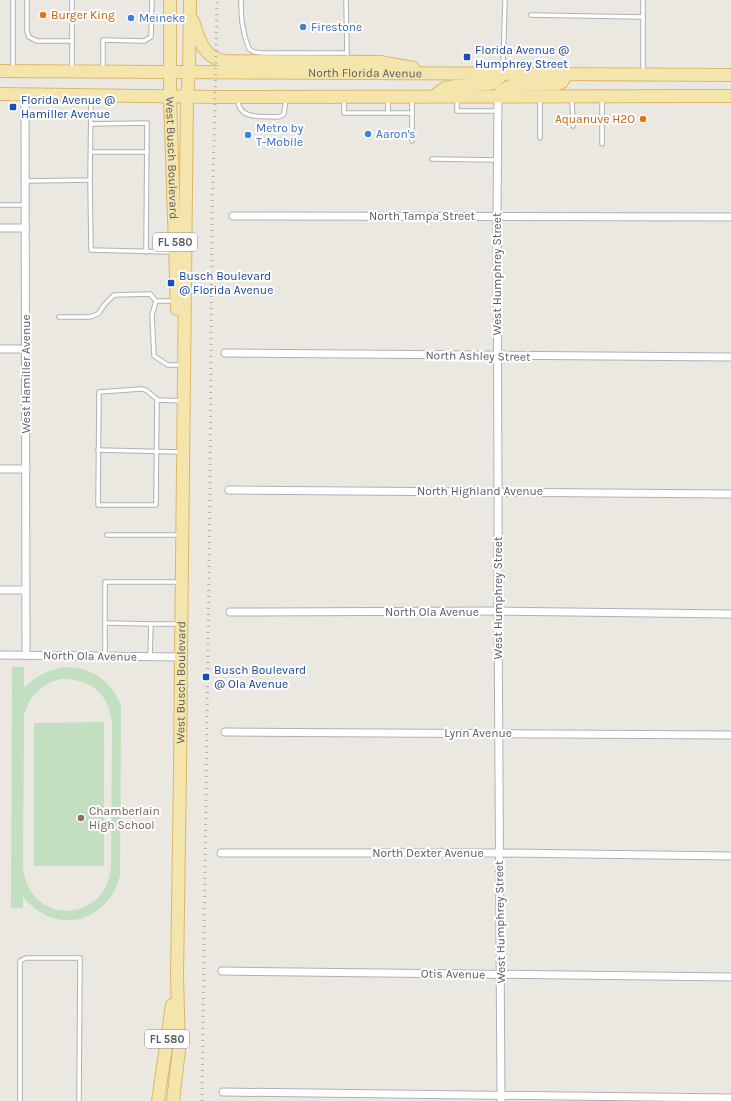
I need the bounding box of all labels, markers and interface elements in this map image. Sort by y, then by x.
place label: Burger King [51,8,115,22]
marker: Burger King [38,10,48,20]
place label: Meineke [139,11,185,25]
marker: Meineke [126,13,136,23]
place label: Firestone [311,20,362,34]
marker: Firestone [298,22,308,32]
place label: Florida Avenue @ Humphrey Street [475,43,569,71]
marker: Florida Avenue @ Humphrey Street [462,52,472,62]
street label: North Florida Avenue [308,66,422,80]
place label: Florida Avenue @ Hamiller Avenue [21,93,115,121]
street label: West Busch Boulevard [163,96,181,219]
marker: Florida Avenue @ Hamiller Avenue [8,102,18,112]
place label: Aquanuve H2O [555,112,635,126]
marker: Aquanuve H2O [638,114,648,124]
place label: Metro by T-Mobile [256,121,304,149]
place label: Aaron's [376,127,416,141]
marker: Aaron's [363,129,373,139]
marker: Metro by T-Mobile [243,130,253,140]
street label: North Tampa Street [369,209,475,223]
street label: West Humphrey Street [490,212,504,335]
road number: FL 580 [153,233,197,251]
place label: Busch Boulevard @ Florida Avenue [179,269,273,297]
marker: Busch Boulevard @ Florida Avenue [166,278,176,288]
street label: West Hamiller Avenue [19,314,33,434]
street label: North Ashley Street [425,348,531,364]
street label: North Highland Avenue [417,484,543,498]
street label: West Humphrey Street [491,536,505,659]
street label: North Ola Avenue [385,605,479,619]
street label: West Busch Boulevard [173,621,188,744]
street label: North Ola Avenue [43,648,137,664]
place label: Busch Boulevard @ Ola Avenue [214,663,306,691]
marker: Busch Boulevard @ Ola Avenue [201,672,211,682]
street label: Lynn Avenue [444,726,512,740]
place label: Chamberlain High School [89,804,160,832]
marker: Chamberlain High School [76,813,86,823]
street label: North Dexter Avenue [372,846,484,860]
street label: West Humphrey Street [492,860,508,984]
street label: Otis Avenue [421,966,485,982]
road number: FL 580 [145,1030,189,1048]

